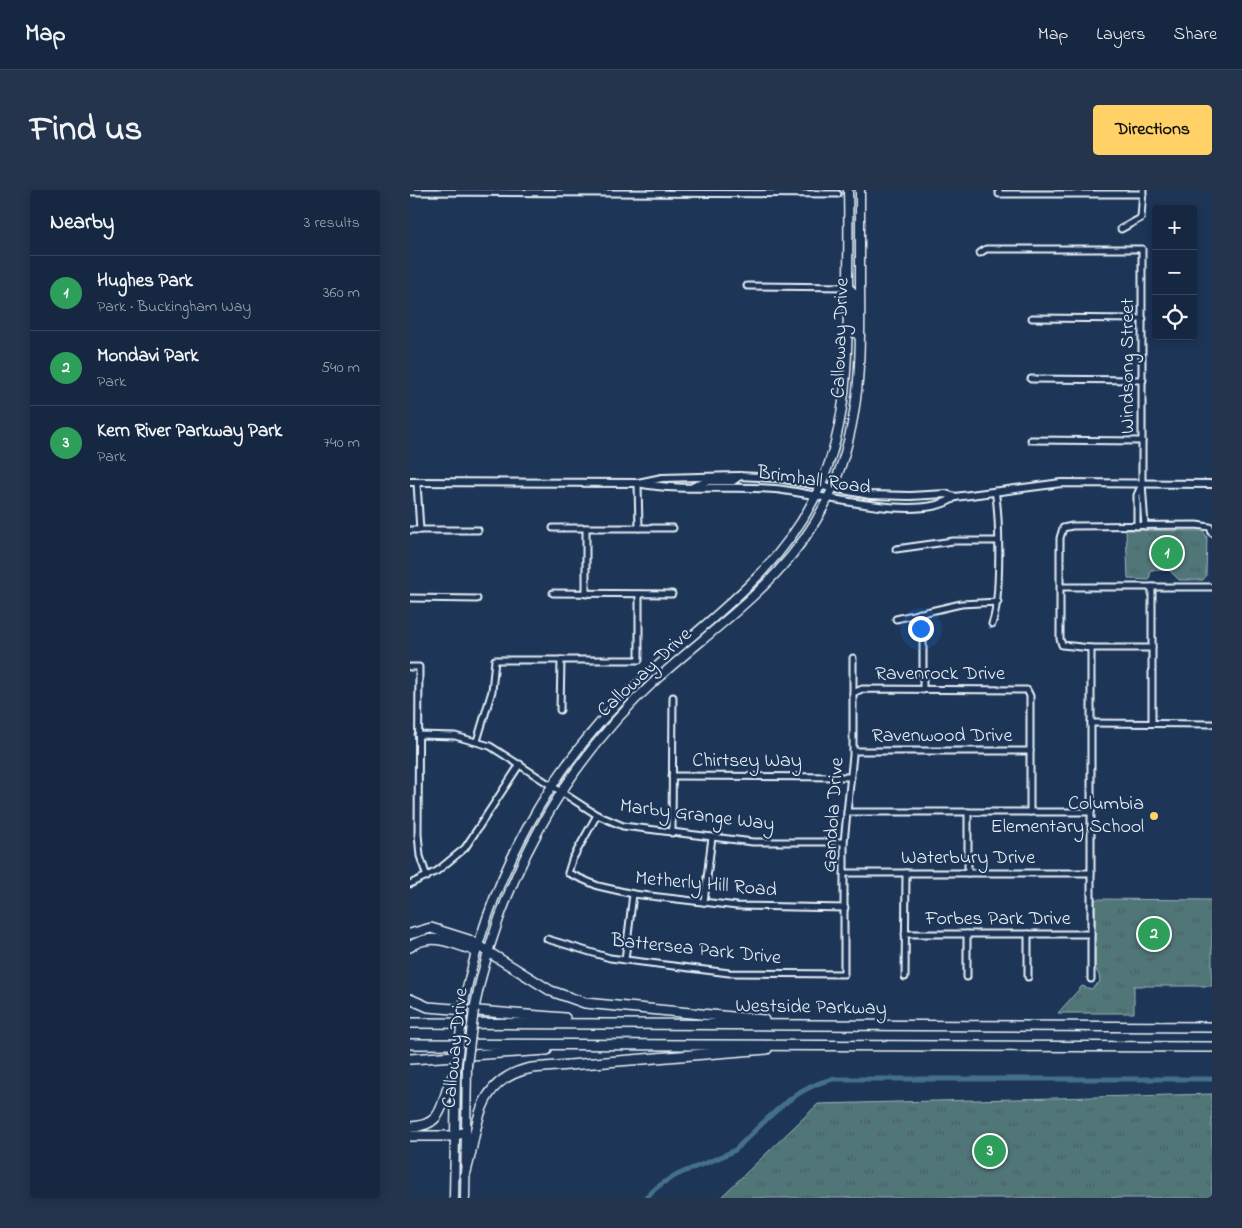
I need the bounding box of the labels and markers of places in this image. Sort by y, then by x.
pin: 1 [1151,534,1183,572]
place label: Columbia Elementary School [991,790,1144,842]
marker: Columbia Elementary School [1148,810,1160,822]
pin: 2 [1138,915,1170,953]
pin: 3 [974,1132,1006,1170]

